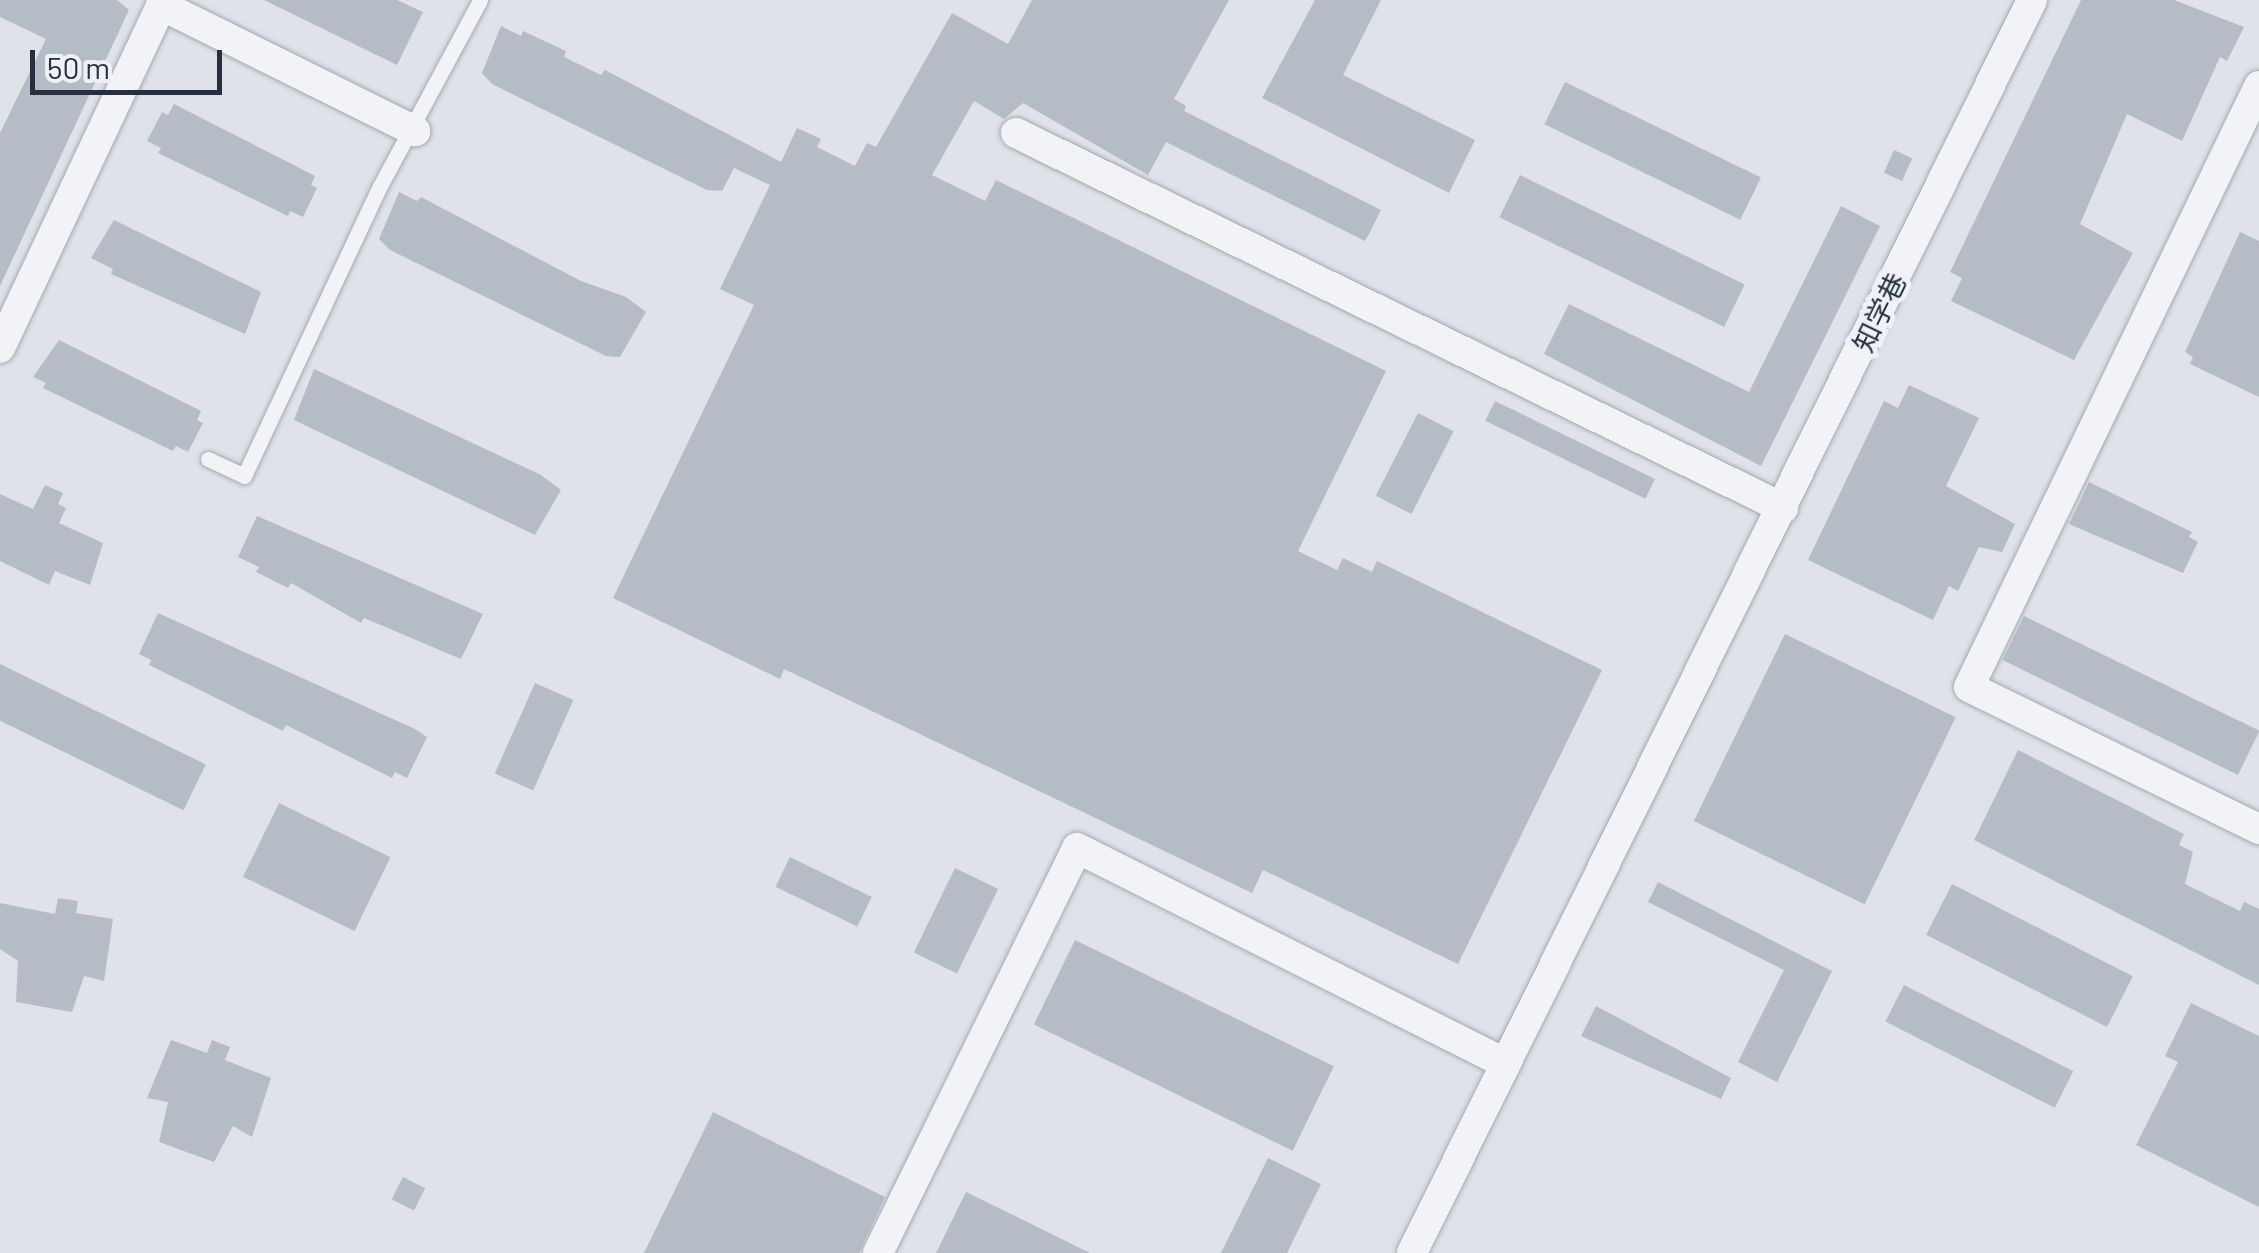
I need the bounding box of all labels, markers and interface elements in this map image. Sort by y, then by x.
scale bar [35,30,228,92]
text: 50 m [47,49,110,85]
street label: 知学巷 [1845,267,1913,357]

